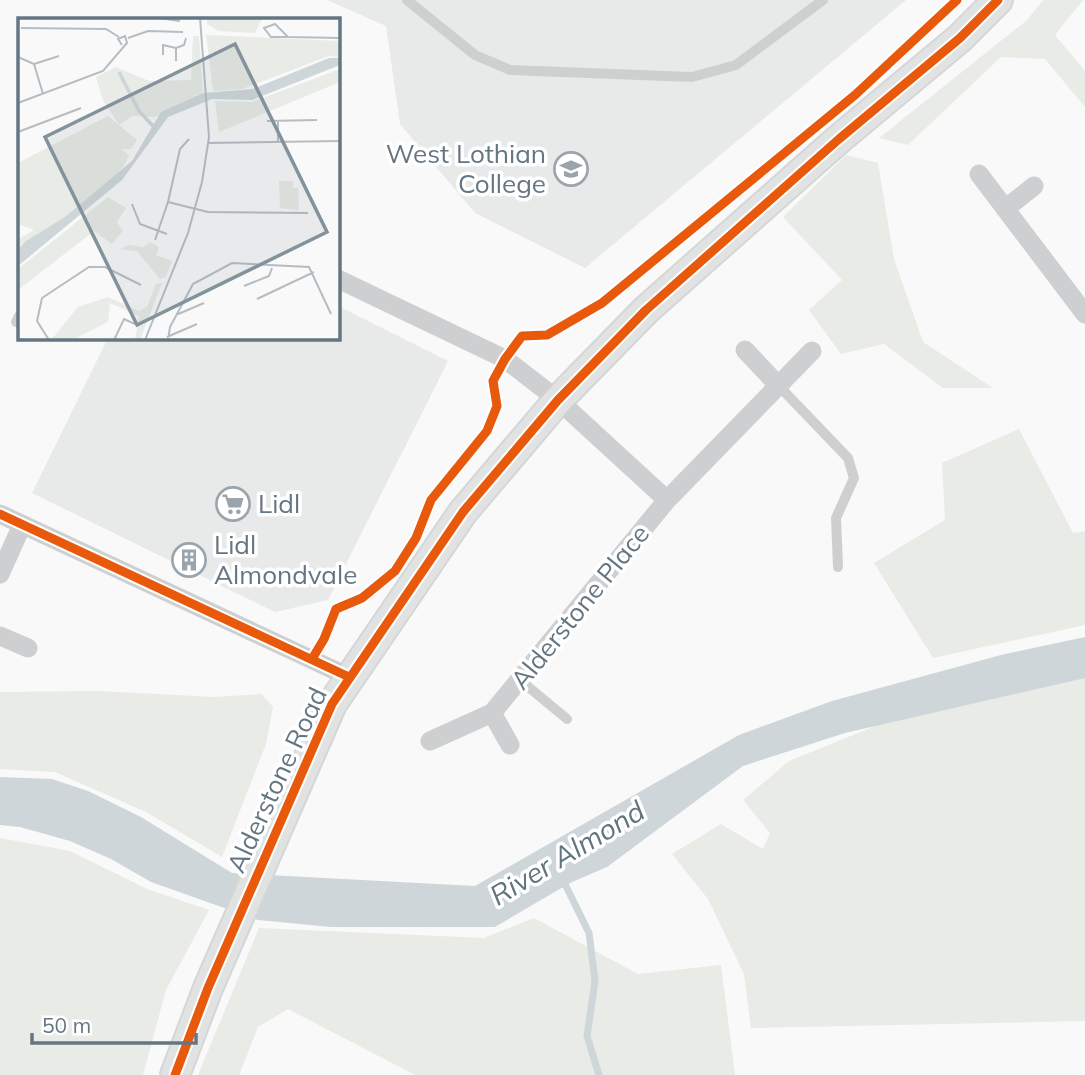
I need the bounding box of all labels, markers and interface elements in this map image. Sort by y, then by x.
inset map [18,18,340,340]
place label: West Lothian College [386,137,546,200]
school or university icon: West Lothian College [552,150,590,188]
supermarket icon: Lidl [214,485,252,523]
place label: Lidl [258,487,300,520]
street label: Alderstone Place [503,518,656,696]
place label: Lidl Almondvale [214,528,357,591]
building icon: Lidl Almondvale [170,541,208,579]
street label: Alderstone Road [219,682,334,878]
water label: River Almond [483,793,651,912]
scale bar [32,1002,196,1046]
text: 50 m [42,1012,91,1038]

